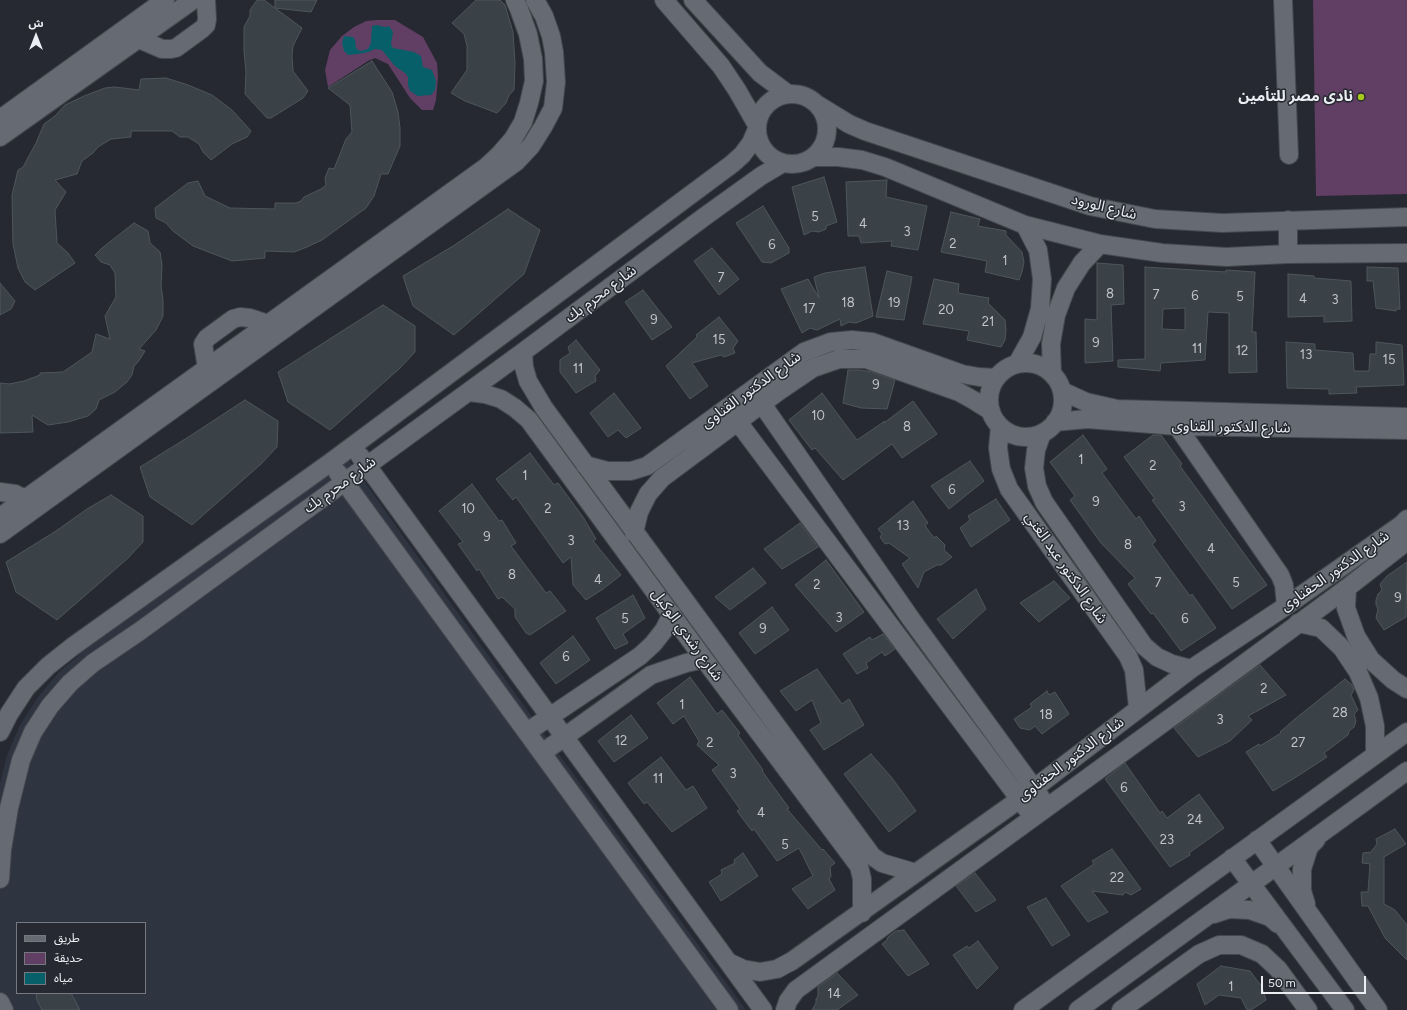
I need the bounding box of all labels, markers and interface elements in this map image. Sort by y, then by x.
north arrow [16,16,56,56]
text: ش [28,17,44,30]
place label: نادى مصر للتأمين [1238,88,1353,106]
marker: نادى مصر للتأمين [1356,92,1366,102]
street label: شارع الورود [1069,190,1139,224]
house number: 5 [811,209,819,225]
house number: 4 [859,216,867,232]
house number: 3 [903,224,911,240]
house number: 2 [949,236,957,252]
house number: 6 [768,237,776,253]
house number: 1 [1002,253,1008,269]
street label: شارع محرم بك [562,261,640,327]
house number: 7 [718,270,724,286]
house number: 8 [1106,286,1114,302]
house number: 7 [1153,287,1159,303]
house number: 6 [1191,288,1199,304]
house number: 5 [1236,289,1244,305]
house number: 4 [1299,291,1307,307]
house number: 3 [1331,292,1339,308]
house number: 18 [841,295,855,311]
house number: 19 [888,295,900,311]
house number: 17 [803,301,815,317]
house number: 20 [938,302,954,318]
house number: 9 [650,312,658,328]
house number: 21 [982,314,994,330]
house number: 15 [713,332,725,348]
house number: 9 [1092,335,1100,351]
house number: 11 [1192,341,1202,357]
house number: 12 [1236,343,1248,359]
house number: 13 [1300,347,1312,363]
street label: شارع الدكتور القناوى [698,348,804,432]
house number: 15 [1383,352,1395,368]
house number: 11 [573,361,583,377]
house number: 9 [872,377,880,393]
house number: 10 [811,408,825,424]
street label: شارع الدكتور القناوى [1171,417,1291,437]
house number: 8 [903,419,911,435]
house number: 1 [1078,452,1084,468]
street label: شارع محرم بك [301,453,379,517]
house number: 2 [1149,458,1157,474]
house number: 1 [522,468,528,484]
house number: 6 [948,482,956,498]
house number: 9 [1092,494,1100,510]
house number: 3 [1178,499,1186,515]
house number: 10 [461,501,475,517]
house number: 2 [544,501,552,517]
street label: شارع الدكتور عبد الغني [1021,509,1111,627]
house number: 13 [897,518,909,534]
street label: شارع الدكتور الحفناوى [1277,527,1393,615]
house number: 9 [483,529,491,545]
house number: 3 [567,533,575,549]
house number: 8 [1124,537,1132,553]
house number: 4 [1207,541,1215,557]
house number: 8 [508,567,516,583]
house number: 4 [594,572,602,588]
house number: 7 [1155,575,1161,591]
house number: 5 [1232,575,1240,591]
house number: 2 [813,577,821,593]
street label: شارع رشدي الوكيل [647,585,727,685]
house number: 9 [1394,590,1402,606]
house number: 3 [835,610,843,626]
house number: 5 [621,611,629,627]
house number: 6 [1181,611,1189,627]
house number: 9 [759,621,767,637]
house number: 6 [562,649,570,665]
house number: 2 [1260,681,1268,697]
house number: 1 [679,697,685,713]
house number: 28 [1332,705,1348,721]
house number: 18 [1039,707,1053,723]
house number: 3 [1216,712,1224,728]
street label: شارع الدكتور الحفناوى [1014,713,1128,805]
house number: 12 [615,733,627,749]
house number: 2 [706,735,714,751]
house number: 27 [1291,735,1305,751]
house number: 3 [729,766,737,782]
house number: 11 [653,771,663,787]
house number: 6 [1120,780,1128,796]
house number: 4 [757,805,765,821]
house number: 24 [1187,812,1203,828]
house number: 23 [1160,832,1174,848]
house number: 5 [781,837,789,853]
house number: 22 [1110,870,1124,886]
legend [16,922,146,994]
text: طريق [54,931,80,945]
text: حديقة [54,951,83,965]
scale bar [1263,968,1368,994]
text: مياه [54,971,73,985]
text: 50 m [1268,976,1296,990]
house number: 1 [1228,979,1234,995]
house number: 14 [827,986,841,1002]

